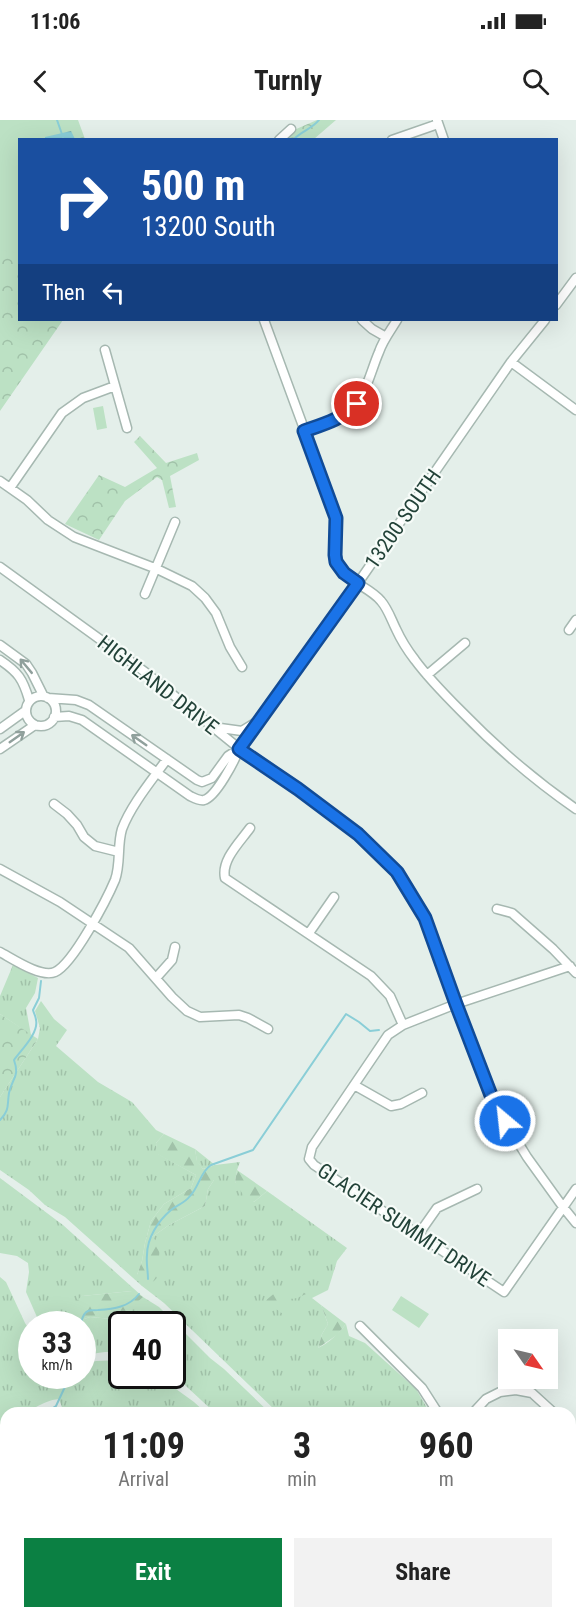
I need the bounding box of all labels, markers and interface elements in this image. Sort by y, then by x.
text: 11:06 [30,9,81,34]
icon: back [24,65,57,98]
text: Turnly [254,65,322,97]
icon: search [519,65,552,98]
text: 500 m [141,161,246,210]
icon: right [42,162,120,240]
text: 13200 South [141,211,275,243]
icon: left [97,276,130,309]
text: Then [42,280,85,305]
pin [331,378,382,429]
icon: arrive [340,387,373,420]
street label: 13200 SOUTH [360,465,446,573]
street label: HIGHLAND DRIVE [93,630,223,740]
one-way arrow [19,659,33,674]
one-way arrow [9,731,25,743]
one-way arrow [132,734,148,746]
position arrow [473,1089,537,1153]
street label: GLACIER SUMMIT DRIVE [313,1158,495,1292]
speed limit sign: 40 [108,1311,186,1389]
text: 33 [42,1325,72,1360]
north arrow [498,1329,558,1389]
map controls [498,1329,558,1389]
text: km/h [42,1356,72,1374]
text: 11:09 [102,1425,185,1467]
text: 3 [293,1425,311,1467]
text: 960 [419,1425,474,1467]
text: Arrival [118,1467,169,1491]
text: min [287,1467,317,1491]
text: m [439,1467,454,1491]
button: Exit [24,1538,282,1607]
button: Share [294,1538,552,1607]

